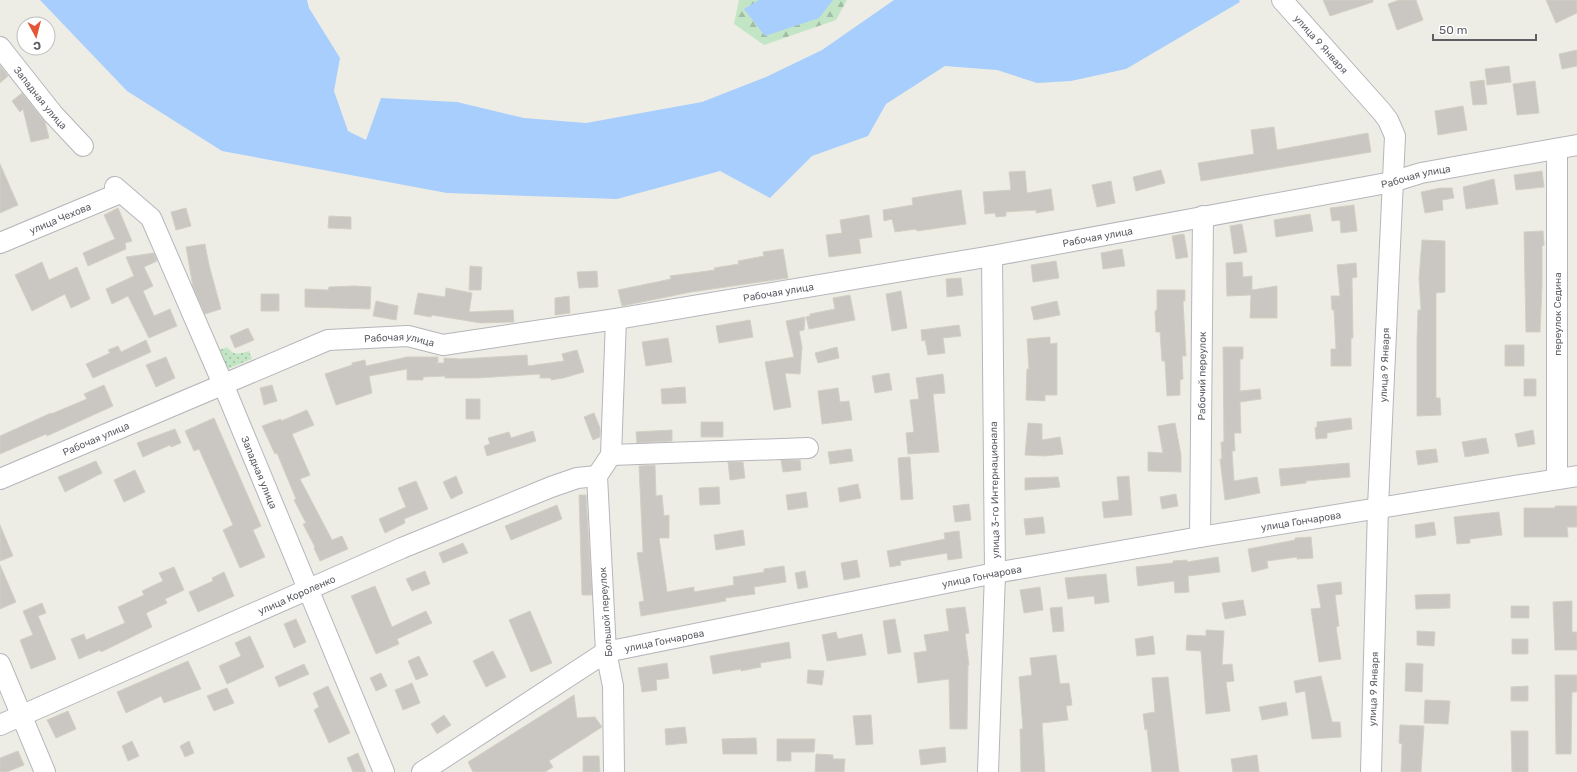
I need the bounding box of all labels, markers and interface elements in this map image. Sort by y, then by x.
street label: улица 9 Января [1291,13,1350,77]
north arrow [16,16,56,56]
scale bar [1433,16,1536,42]
text: 50 m [1439,23,1467,37]
text: С [32,39,42,52]
street label: Западная улица [11,64,69,132]
street label: Рабочая улица [1380,163,1452,191]
street label: улица Чехова [28,201,93,237]
street label: Рабочая улица [1062,225,1134,250]
street label: переулок Седина [1552,272,1564,356]
street label: Рабочая улица [742,281,815,305]
street label: улица 9 Января [1378,327,1392,403]
street label: Рабочая улица [364,331,436,350]
street label: Рабочий переулок [1196,331,1209,420]
street label: Рабочая улица [61,420,131,459]
street label: улица 3-го Интернационала [988,421,1002,559]
street label: Западная улица [238,435,279,511]
street label: улица Гончарова [1260,509,1342,534]
street label: улица Гончарова [941,563,1023,591]
street label: Большой переулок [597,566,615,657]
street label: улица Короленко [256,573,338,618]
street label: улица Гончарова [623,627,705,655]
street label: улица 9 Января [1367,651,1381,727]

